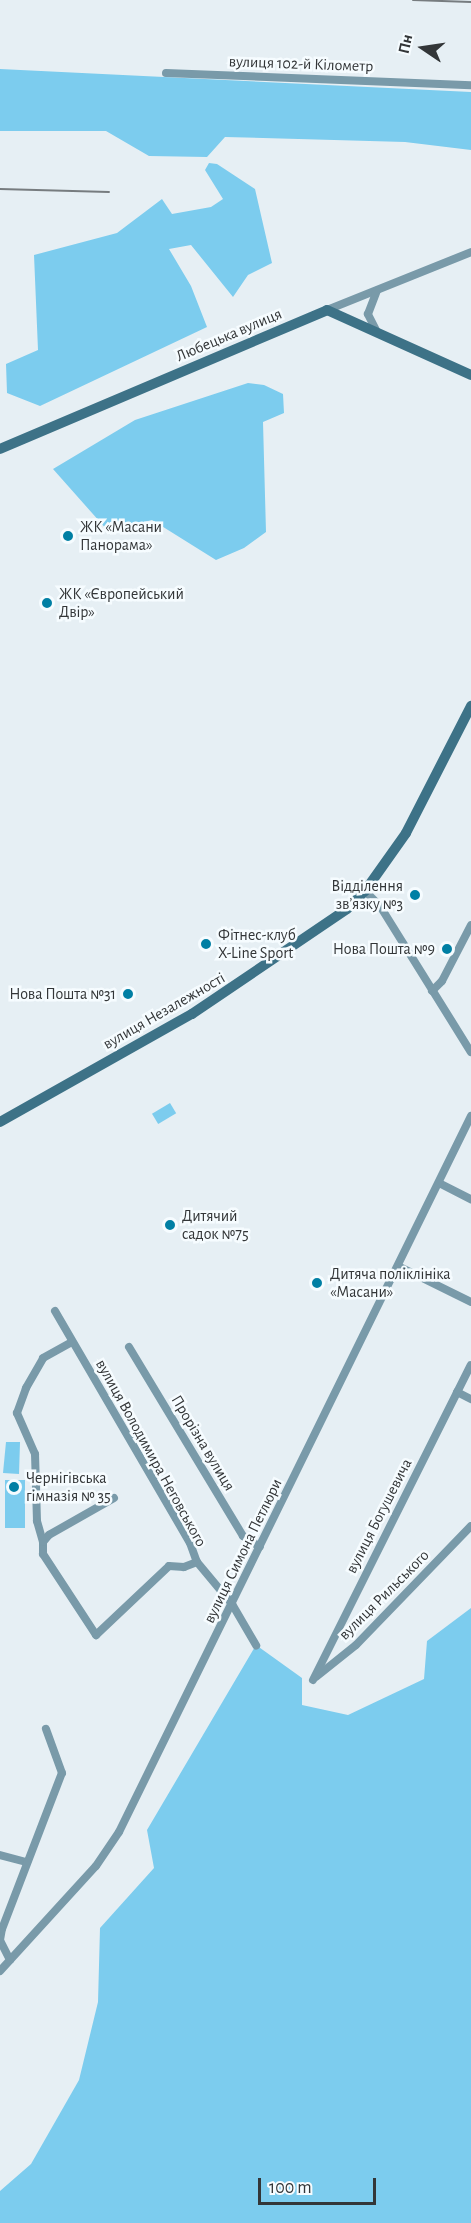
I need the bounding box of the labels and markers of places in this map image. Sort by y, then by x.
place label: ЖК «Масани Панорама» [80,517,162,555]
marker: ЖК «Масани Панорама» [61,529,75,543]
place label: ЖК «Європейський Двір» [59,584,184,622]
marker: ЖК «Європейський Двір» [40,596,54,610]
place label: Відділення зв’язку №3 [331,876,403,914]
marker: Відділення зв’язку №3 [408,888,422,902]
place label: Фітнес-клуб X-Line Sport [218,925,296,963]
marker: Фітнес-клуб X-Line Sport [199,937,213,951]
place label: Нова Пошта №9 [333,939,435,959]
marker: Нова Пошта №9 [440,942,454,956]
place label: Нова Пошта №31 [9,984,116,1004]
marker: Нова Пошта №31 [121,987,135,1001]
place label: Дитячий садок №75 [182,1206,249,1244]
marker: Дитячий садок №75 [163,1218,177,1232]
place label: Дитяча поліклініка «Масани» [330,1264,451,1302]
marker: Дитяча поліклініка «Масани» [308,1274,326,1292]
place label: Чернігівська гімназія № 35 [26,1468,111,1506]
marker: Чернігівська гімназія № 35 [7,1480,21,1494]

